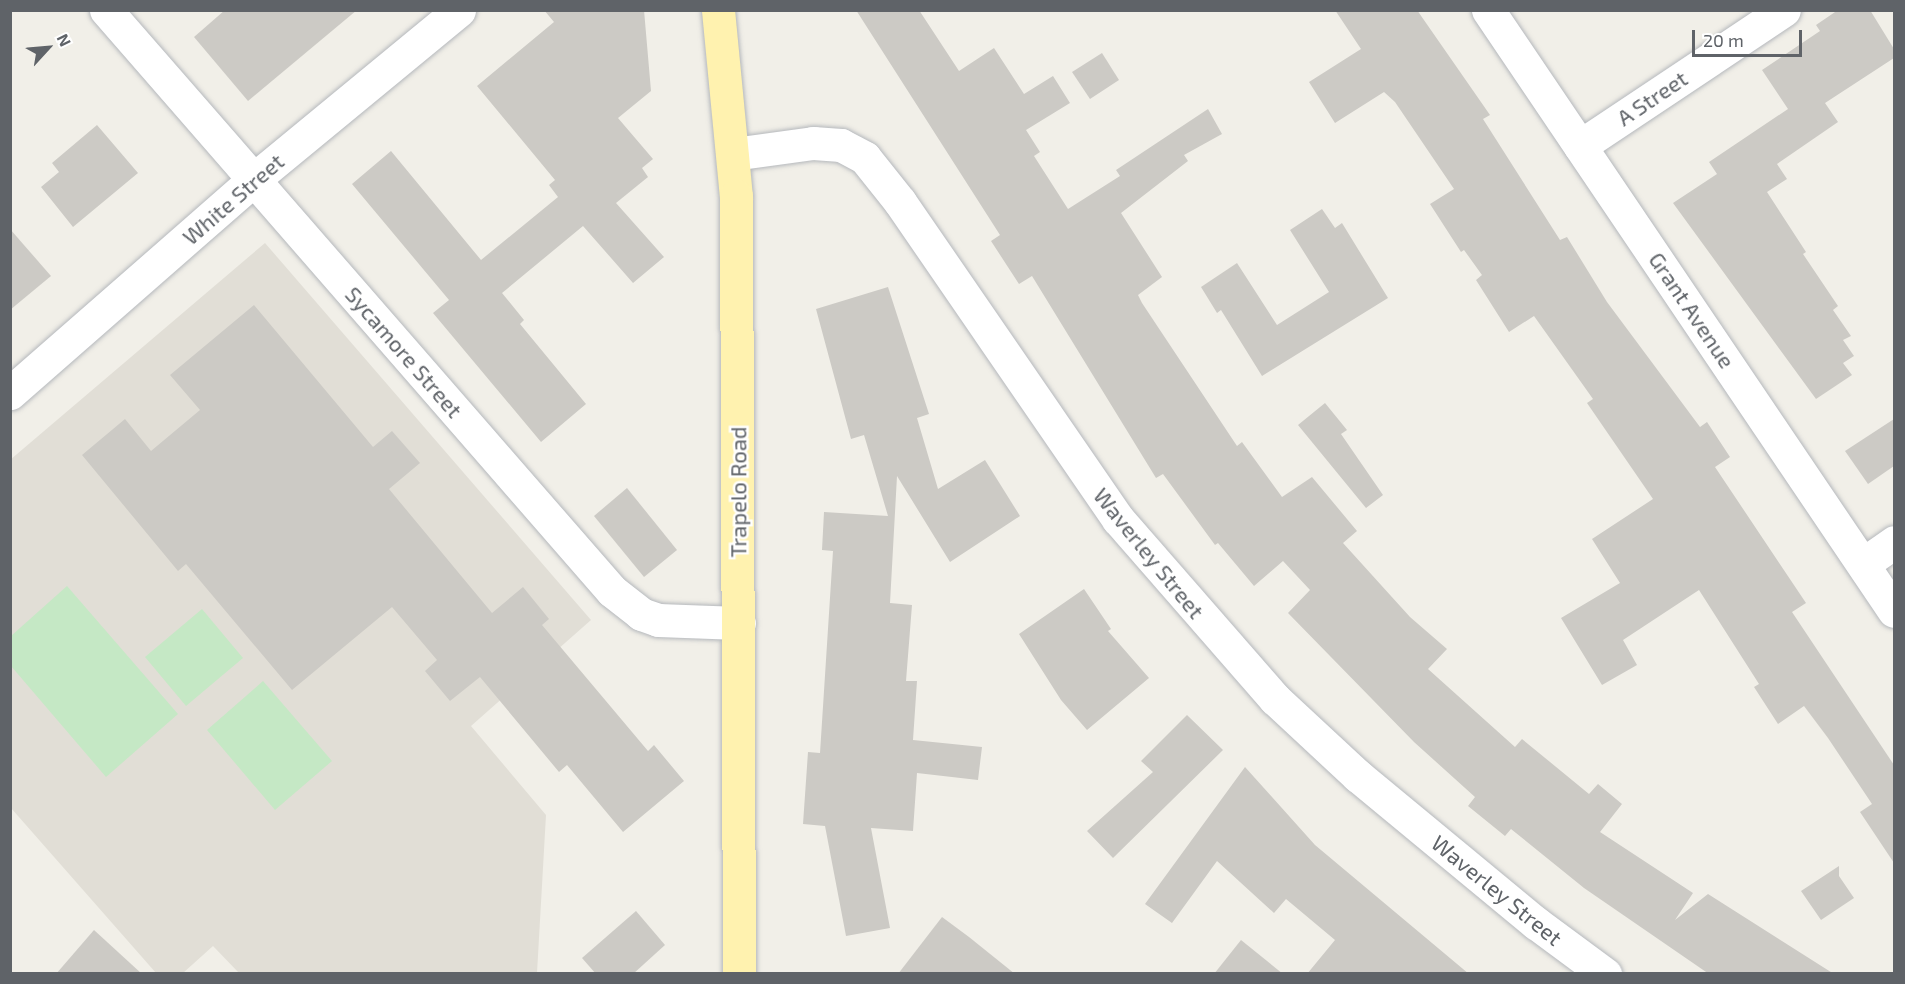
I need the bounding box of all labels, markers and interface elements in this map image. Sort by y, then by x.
north arrow [18,18,78,78]
scale bar [1695,18,1804,56]
text: 20 m [1703,29,1744,51]
text: N [54,31,76,49]
street label: A Street [1612,65,1692,131]
street label: White Street [177,148,289,250]
street label: Grant Avenue [1643,247,1741,373]
street label: Sycamore Street [340,281,468,423]
street label: Trapelo Road [725,427,751,557]
street label: Waverley Street [1088,482,1210,624]
street label: Waverley Street [1426,829,1568,951]

